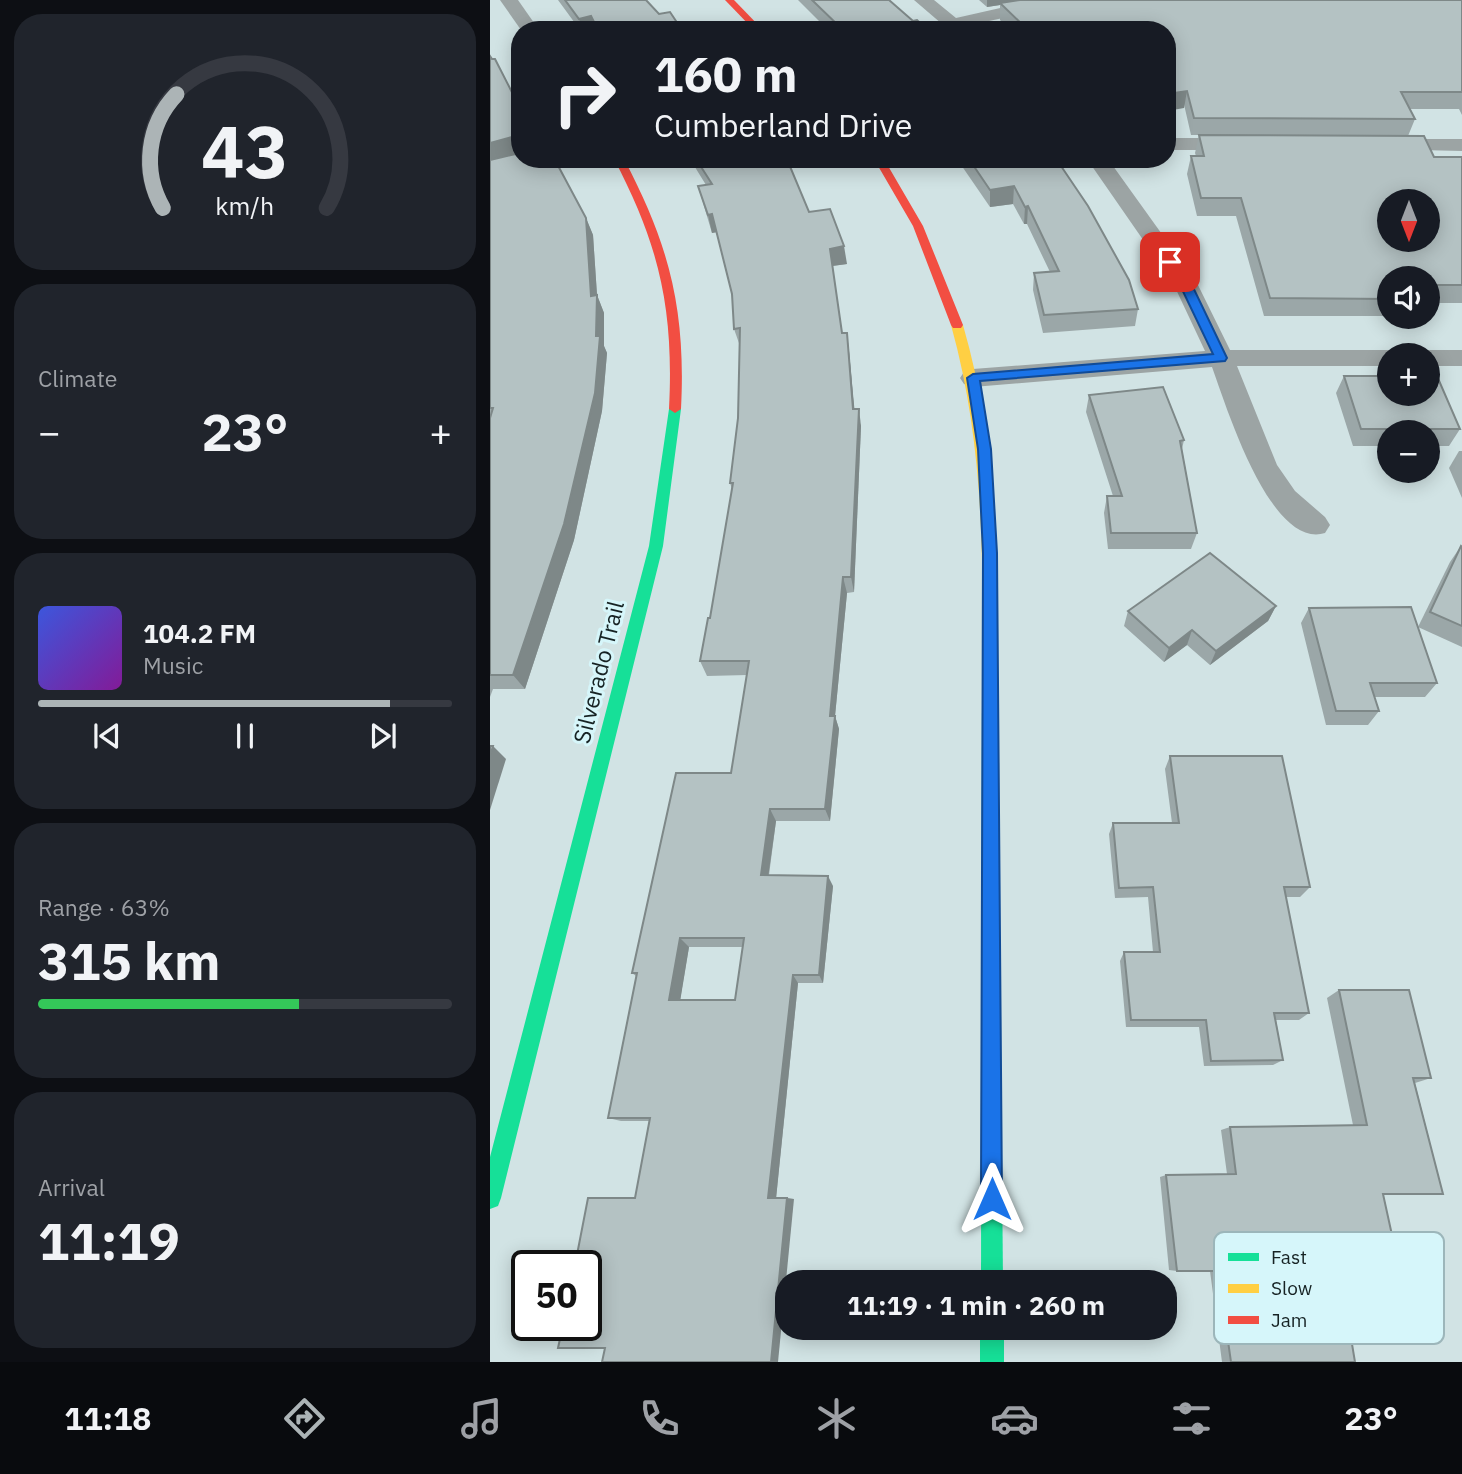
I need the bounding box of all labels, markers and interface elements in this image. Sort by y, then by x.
text: 160 m [654,42,798,105]
icon: right [539,49,630,140]
text: 43 [201,103,289,198]
text: Cumberland Drive [654,104,912,146]
text: km/h [216,189,274,222]
north arrow [1377,189,1440,252]
map controls [1377,189,1440,483]
pin [1140,232,1200,292]
icon: arrive [1151,243,1189,281]
button: sound [1377,266,1440,329]
button: + [1377,343,1440,406]
text: Climate [38,363,117,393]
text: 23° [202,398,288,465]
text: − [38,407,61,456]
text: + [429,407,452,456]
button: − [1377,420,1440,483]
street label: Silverado Trail [566,598,630,746]
text: 104.2 FM [143,616,256,650]
text: Music [143,650,203,680]
icon: previous [88,717,126,755]
icon: pause [226,717,264,755]
icon: next [364,717,402,755]
text: Range · 63% [38,892,170,922]
text: 315 km [38,927,220,994]
position arrow [955,1162,1029,1236]
text: Arrival [38,1172,105,1202]
text: 11:19 [38,1207,180,1274]
legend [1214,1232,1444,1344]
text: Fast [1271,1245,1307,1269]
speed limit sign: 50 [511,1250,602,1341]
text: Slow [1271,1276,1312,1300]
text: 11:19 · 1 min · 260 m [847,1288,1105,1322]
text: Jam [1271,1308,1307,1332]
icon: directions [280,1394,329,1443]
icon: music [457,1394,506,1443]
icon: phone [635,1394,684,1443]
icon: climate [812,1394,861,1443]
icon: car [990,1394,1039,1443]
icon: filters [1167,1394,1216,1443]
text: 11:18 [64,1397,152,1439]
text: 23° [1344,1397,1398,1439]

